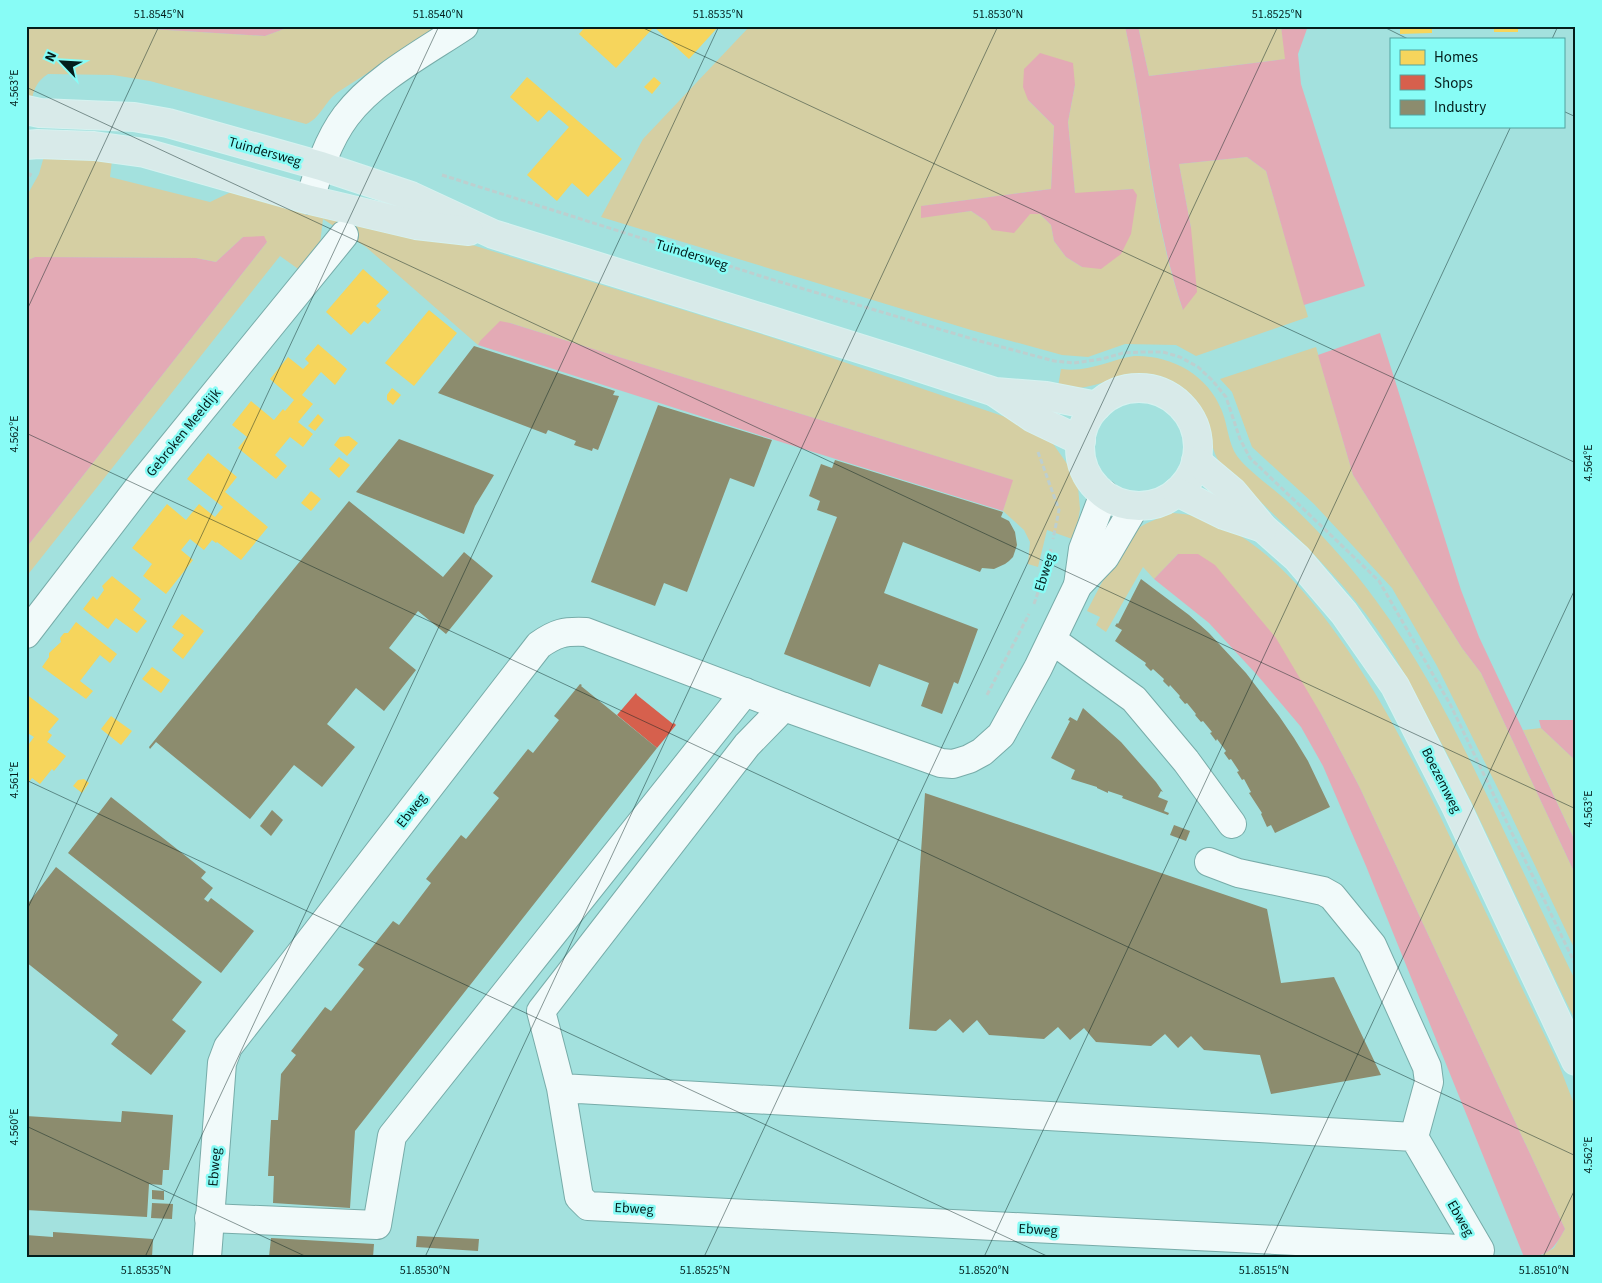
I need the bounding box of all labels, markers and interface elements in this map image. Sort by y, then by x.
text: 51.8545°N [134,6,184,23]
text: 51.8540°N [413,6,463,23]
text: 51.8535°N [693,6,743,23]
text: 51.8530°N [973,6,1023,23]
text: 51.8525°N [1252,6,1302,23]
north arrow [38,38,88,88]
legend [1390,38,1564,128]
text: Homes [1434,47,1478,68]
text: N [40,48,62,65]
text: 4.563°E [6,69,23,107]
text: Shops [1434,73,1473,94]
text: Industry [1434,97,1486,118]
street label: Tuindersweg [226,132,303,172]
street label: Tuindersweg [653,234,730,275]
street label: Gebroken Meeldijk [142,384,226,481]
text: 4.562°E [6,415,23,453]
text: 4.564°E [1580,444,1597,482]
street label: Ebweg [1030,551,1060,594]
street label: Boezemweg [1416,744,1466,817]
text: 4.561°E [6,761,23,799]
street label: Ebweg [392,789,432,832]
text: 4.563°E [1580,790,1597,828]
text: 4.560°E [6,1108,23,1146]
text: 4.562°E [1580,1136,1597,1174]
street label: Ebweg [203,1147,227,1187]
street label: Ebweg [1442,1197,1479,1240]
street label: Ebweg [614,1198,654,1220]
street label: Ebweg [1018,1219,1058,1241]
text: 51.8535°N [121,1262,171,1279]
text: 51.8530°N [400,1262,450,1279]
text: 51.8525°N [680,1262,730,1279]
text: 51.8520°N [959,1262,1009,1279]
text: 51.8515°N [1239,1262,1289,1279]
text: 51.8510°N [1519,1262,1569,1279]

